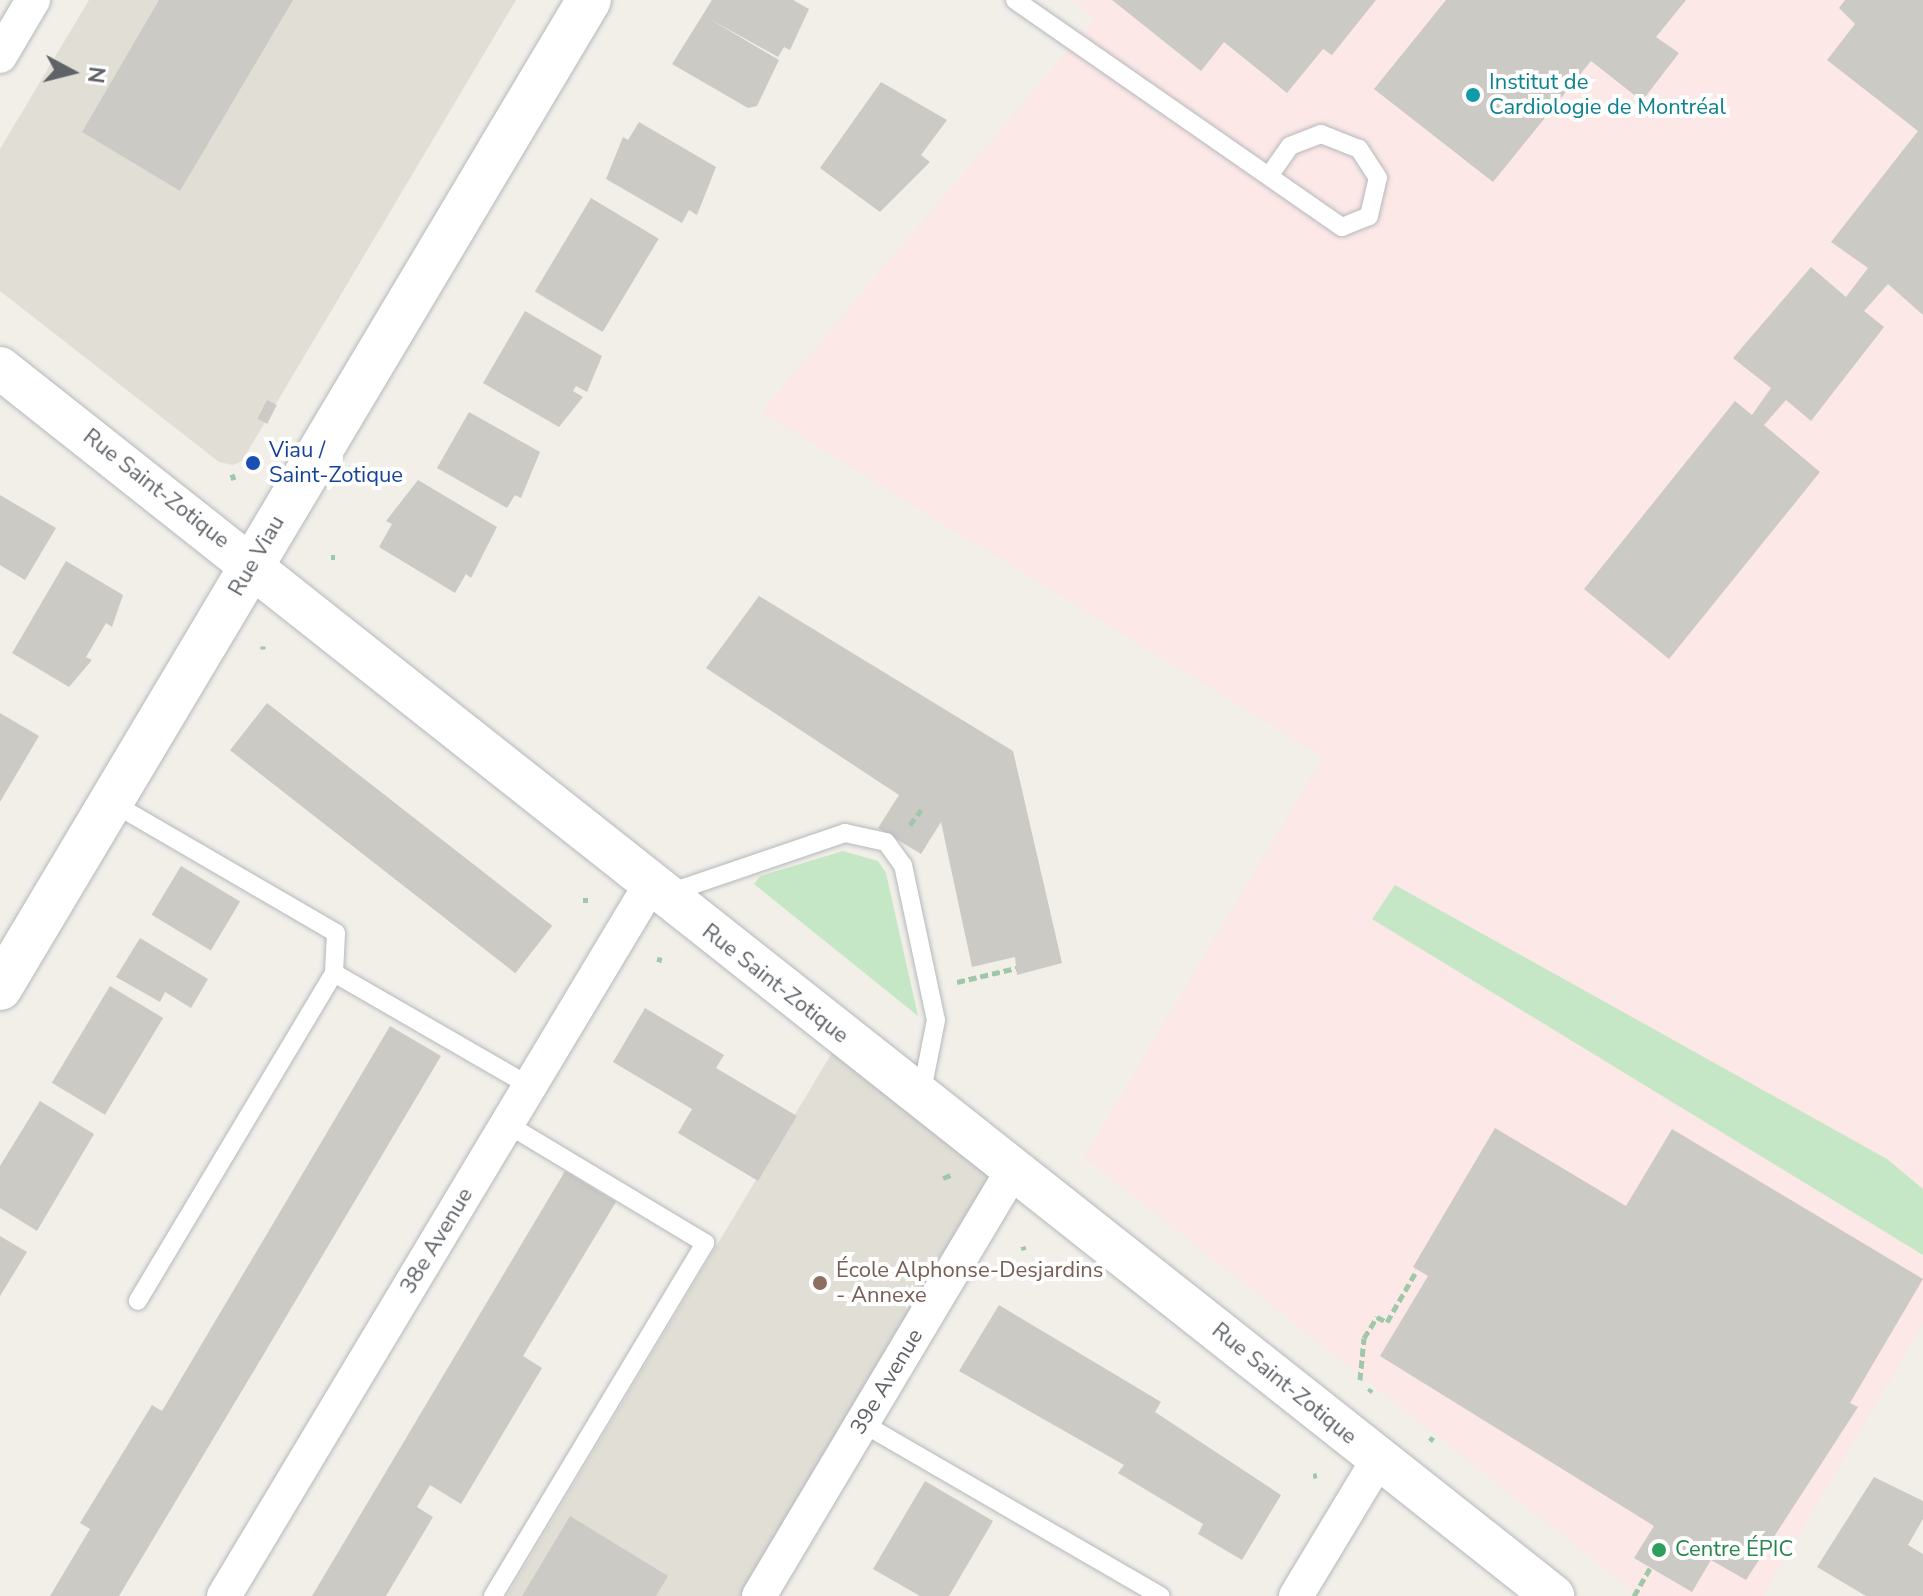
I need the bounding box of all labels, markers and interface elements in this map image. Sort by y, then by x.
north arrow [32,32,112,112]
text: N [80,65,112,85]
place label: Institut de Cardiologie de Montréal [1489,69,1726,120]
marker: Institut de Cardiologie de Montréal [1464,86,1482,104]
street label: Rue Saint-Zotique [78,424,234,554]
place label: Viau / Saint-Zotique [269,437,403,488]
marker: Viau / Saint-Zotique [244,454,262,472]
street label: Rue Viau [223,511,291,601]
street label: Rue Saint-Zotique [697,919,853,1049]
street label: 38e Avenue [395,1183,479,1299]
place label: École Alphonse-Desjardins - Annexe [836,1257,1103,1308]
marker: École Alphonse-Desjardins - Annexe [811,1274,829,1292]
street label: Rue Saint-Zotique [1206,1318,1362,1450]
street label: 39e Avenue [845,1324,929,1440]
place label: Centre ÉPIC [1675,1537,1793,1563]
marker: Centre ÉPIC [1650,1541,1668,1559]

